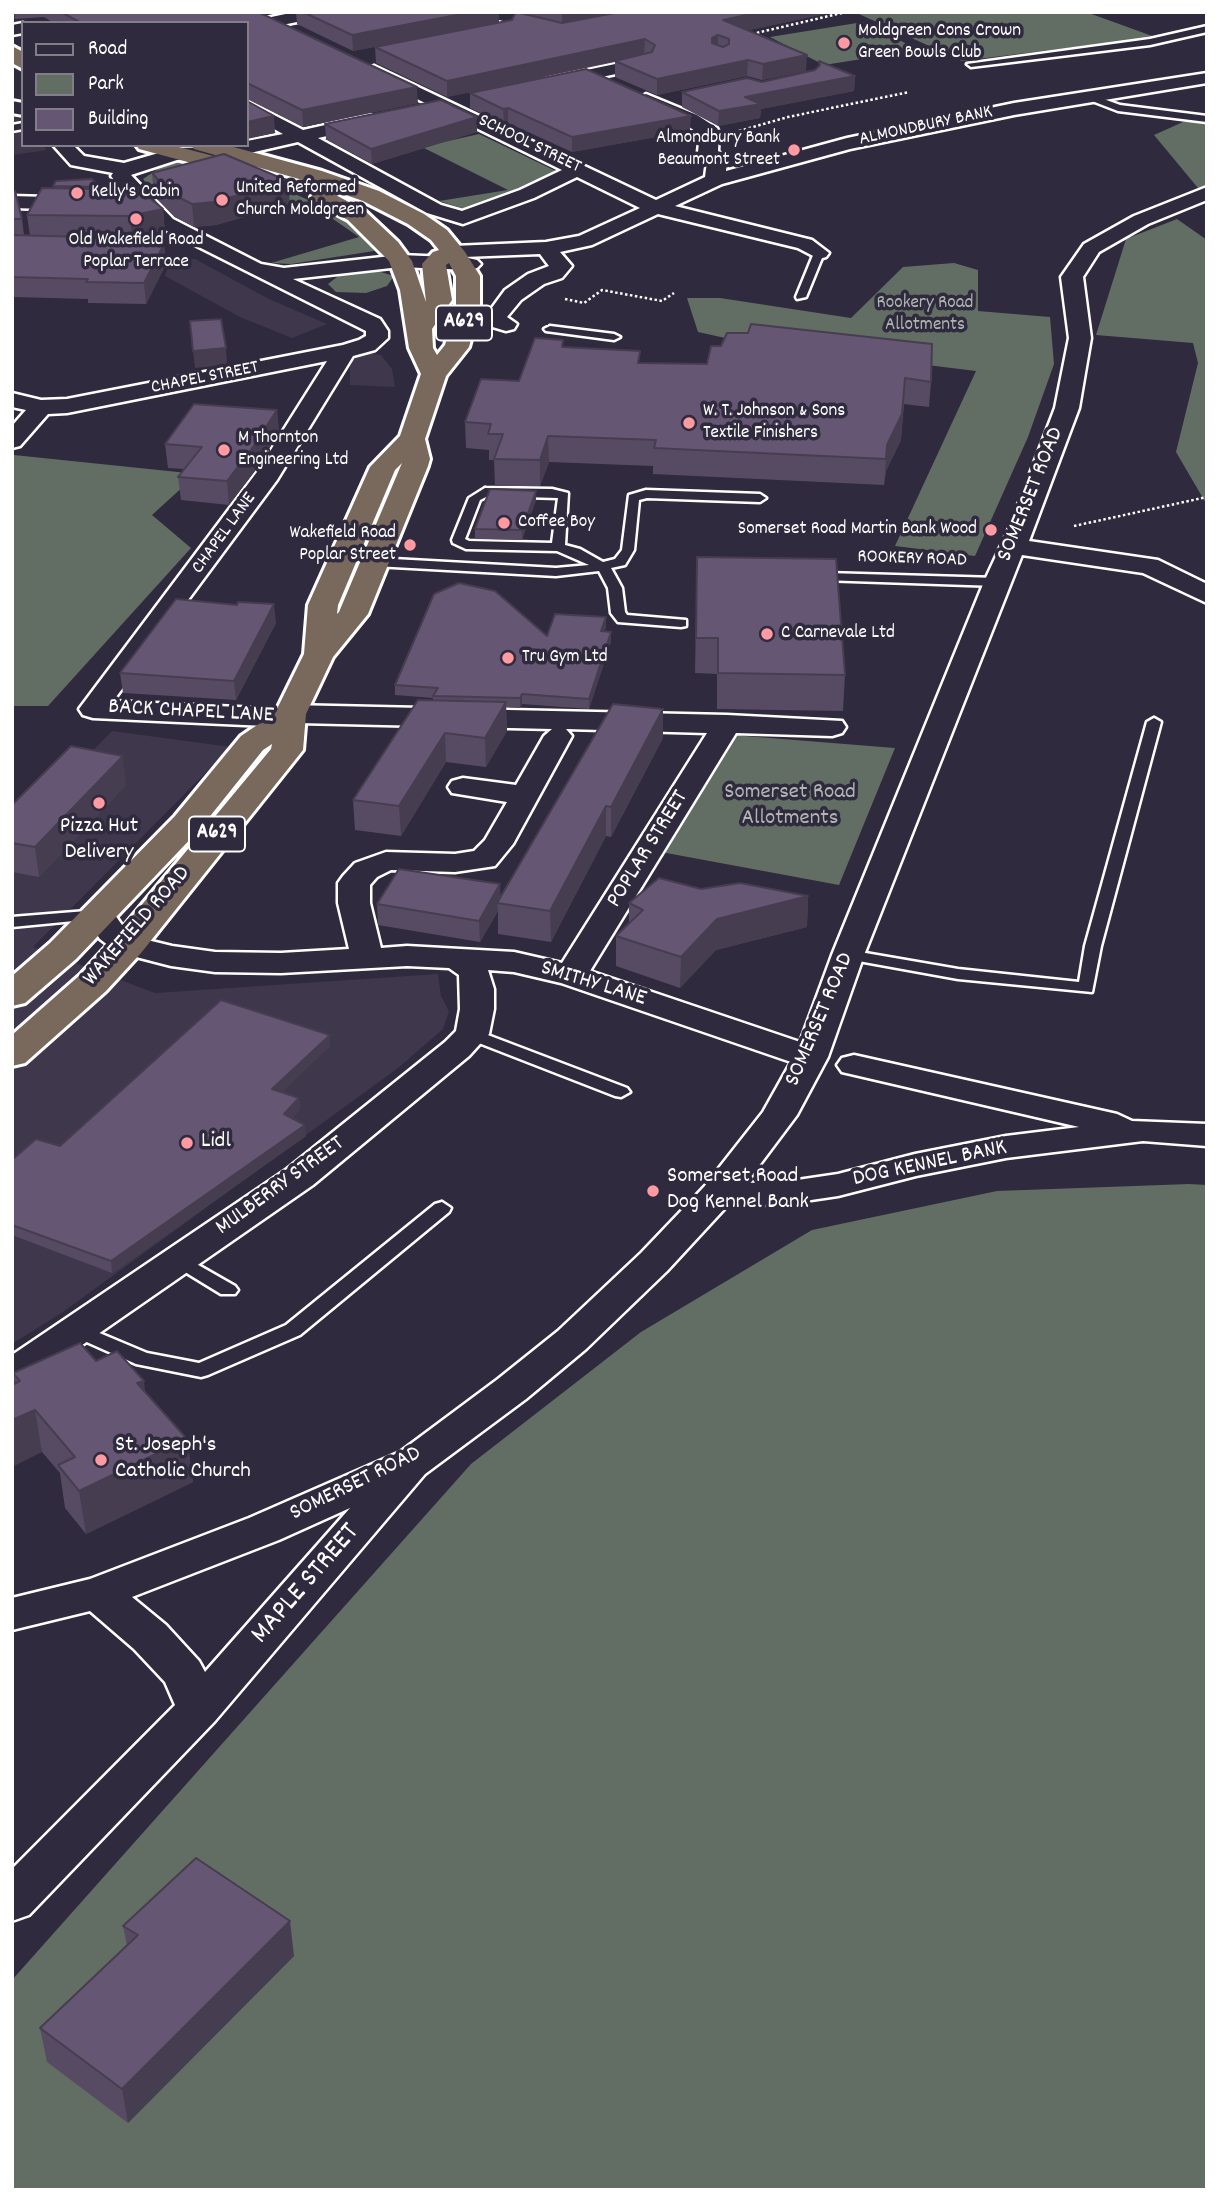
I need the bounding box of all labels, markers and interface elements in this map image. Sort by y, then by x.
legend [21,21,248,147]
place label: Moldgreen Cons Crown Green Bowls Club [858,21,1021,65]
text: Road [88,35,127,65]
marker: Moldgreen Cons Crown Green Bowls Club [836,35,852,51]
text: Park [88,70,124,100]
street label: ALMONDBURY BANK [857,102,995,152]
text: Building [88,105,148,135]
street label: SCHOOL STREET [474,110,584,180]
place label: Almondbury Bank Beaumont Street [656,128,780,172]
marker: Almondbury Bank Beaumont Street [786,142,802,158]
place label: United Reformed Church Moldgreen [236,178,364,222]
place label: Kelly's Cabin [91,182,180,204]
marker: Kelly's Cabin [69,185,85,201]
marker: United Reformed Church Moldgreen [214,192,230,208]
marker: Old Wakefield Road Poplar Terrace [128,211,144,227]
place label: Old Wakefield Road Poplar Terrace [68,230,204,274]
park label: Rookery Road Allotments [877,293,973,337]
road number: A629 [436,306,492,340]
street label: CHAPEL STREET [149,357,261,401]
place label: W. T. Johnson & Sons Textile Finishers [703,401,845,445]
marker: W. T. Johnson & Sons Textile Finishers [681,415,697,431]
street label: SOMERSET ROAD [993,424,1071,566]
place label: M Thornton Engineering Ltd [238,428,348,472]
marker: M Thornton Engineering Ltd [216,442,232,458]
street label: CHAPEL LANE [188,489,262,579]
place label: Coffee Boy [518,512,595,534]
marker: Coffee Boy [496,515,512,531]
place label: Somerset Road Martin Bank Wood [738,519,977,541]
marker: Somerset Road Martin Bank Wood [983,522,999,538]
place label: Wakefield Road Poplar Street [290,523,396,567]
marker: Wakefield Road Poplar Street [402,537,418,553]
street label: ROOKERY ROAD [857,547,967,573]
place label: C Carnevale Ltd [781,623,895,645]
marker: C Carnevale Ltd [759,626,775,642]
place label: Tru Gym Ltd [522,647,608,669]
marker: Tru Gym Ltd [500,650,516,666]
street label: BACK CHAPEL LANE [108,695,274,731]
park label: Somerset Road Allotments [724,780,856,834]
street label: POPLAR STREET [602,786,696,914]
marker: Pizza Hut Delivery [91,795,107,811]
place label: Pizza Hut Delivery [60,814,138,868]
road number: A629 [189,816,245,852]
street label: WAKEFIELD ROAD [78,861,198,993]
street label: SOMERSET ROAD [780,949,862,1091]
street label: SMITHY LANE [537,956,649,1014]
place label: Lidl [201,1129,231,1157]
street label: MULBERRY STREET [211,1131,351,1243]
marker: Lidl [179,1135,195,1151]
street label: DOG KENNEL BANK [851,1135,1009,1195]
place label: Somerset Road Dog Kennel Bank [667,1164,809,1218]
marker: Somerset Road Dog Kennel Bank [645,1183,661,1199]
place label: St. Joseph's Catholic Church [115,1433,251,1487]
street label: SOMERSET ROAD [286,1441,426,1529]
marker: St. Joseph's Catholic Church [93,1452,109,1468]
street label: MAPLE STREET [246,1518,368,1652]

